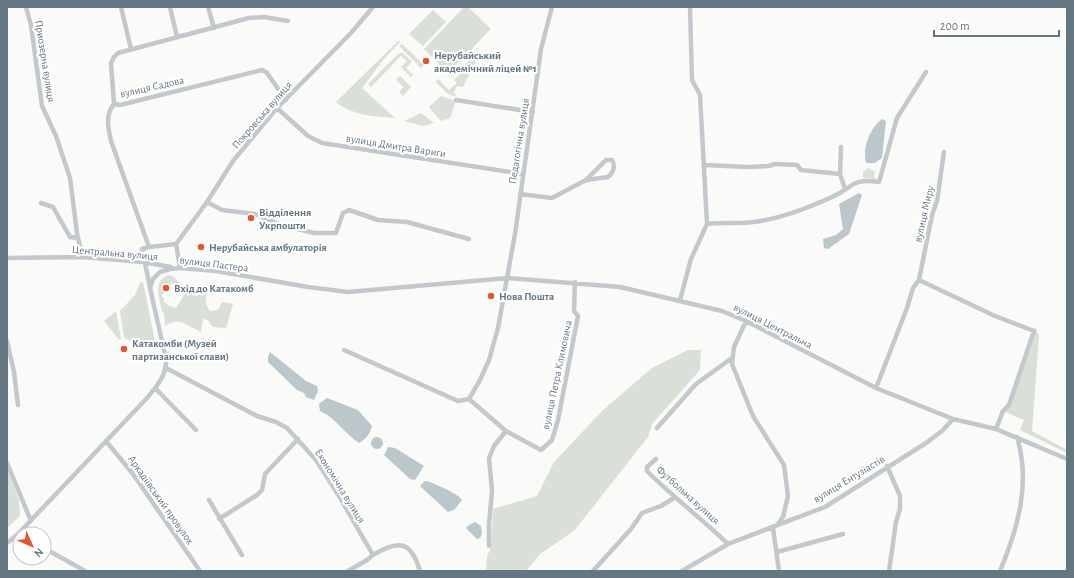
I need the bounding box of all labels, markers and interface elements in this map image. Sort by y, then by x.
scale bar [934,12,1059,38]
street label: Приозерна вулиця [33,19,57,103]
text: 200 m [940,20,970,32]
place label: Нерубайський академічний ліцей №1 [434,50,537,74]
marker: Нерубайський академічний ліцей №1 [421,56,431,66]
street label: вулиця Садова [119,74,185,100]
street label: Покровська вулиця [230,79,294,151]
street label: Педагогічна вулиця [507,97,531,185]
street label: вулиця Дмитра Вариги [345,133,447,159]
street label: вулиця Миру [912,184,936,243]
place label: Відділення Укрпошти [259,207,311,231]
marker: Відділення Укрпошти [246,213,256,223]
marker: Нерубайська амбулаторія [196,242,206,252]
place label: Нерубайська амбулаторія [209,242,327,253]
street label: Центральна вулиця [71,244,159,262]
street label: вулиця Пастера [179,254,249,274]
marker: Вхід до Катакомб [161,283,171,293]
place label: Вхід до Катакомб [174,283,254,294]
marker: Нова Пошта [486,291,496,301]
place label: Нова Пошта [499,291,554,302]
street label: вулиця Центральна [732,301,814,351]
street label: вулиця Петра Климовича [540,319,574,431]
place label: Катакомби (Музей партизанської слави) [132,338,229,362]
marker: Катакомби (Музей партизанської слави) [119,344,129,354]
street label: Економічна вулиця [313,447,367,525]
street label: Аркадіївський провулок [126,453,196,547]
street label: вулиця Ентузіастів [811,453,887,505]
street label: Футбольна вулиця [654,464,722,526]
north arrow [12,526,52,566]
text: N [32,546,45,559]

